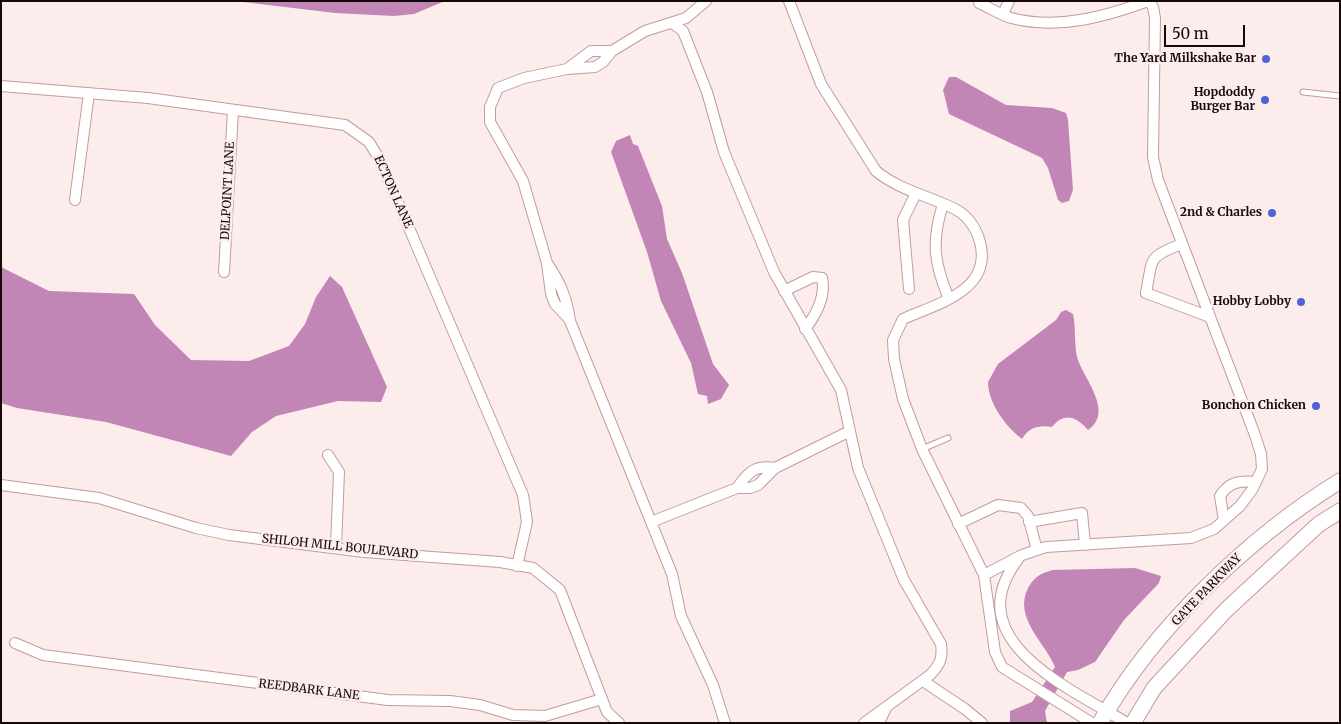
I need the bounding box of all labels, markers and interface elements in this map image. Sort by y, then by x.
scale bar [1166,15,1247,47]
text: 50 m [1172,24,1209,43]
place label: The Yard Milkshake Bar [1114,52,1256,66]
marker: The Yard Milkshake Bar [1260,53,1272,65]
place label: Hopdoddy Burger Bar [1190,86,1255,114]
marker: Hopdoddy Burger Bar [1259,94,1271,106]
street label: DELPOINT LANE [218,141,238,241]
street label: ECTON LANE [371,154,415,230]
place label: 2nd & Charles [1180,206,1262,220]
marker: 2nd & Charles [1266,207,1278,219]
place label: Hobby Lobby [1213,295,1291,309]
marker: Hobby Lobby [1295,296,1307,308]
place label: Bonchon Chicken [1202,399,1306,413]
marker: Bonchon Chicken [1310,400,1322,412]
street label: SHILOH MILL BOULEVARD [261,532,419,562]
street label: GATE PARKWAY [1169,551,1245,629]
street label: REEDBARK LANE [258,677,360,703]

